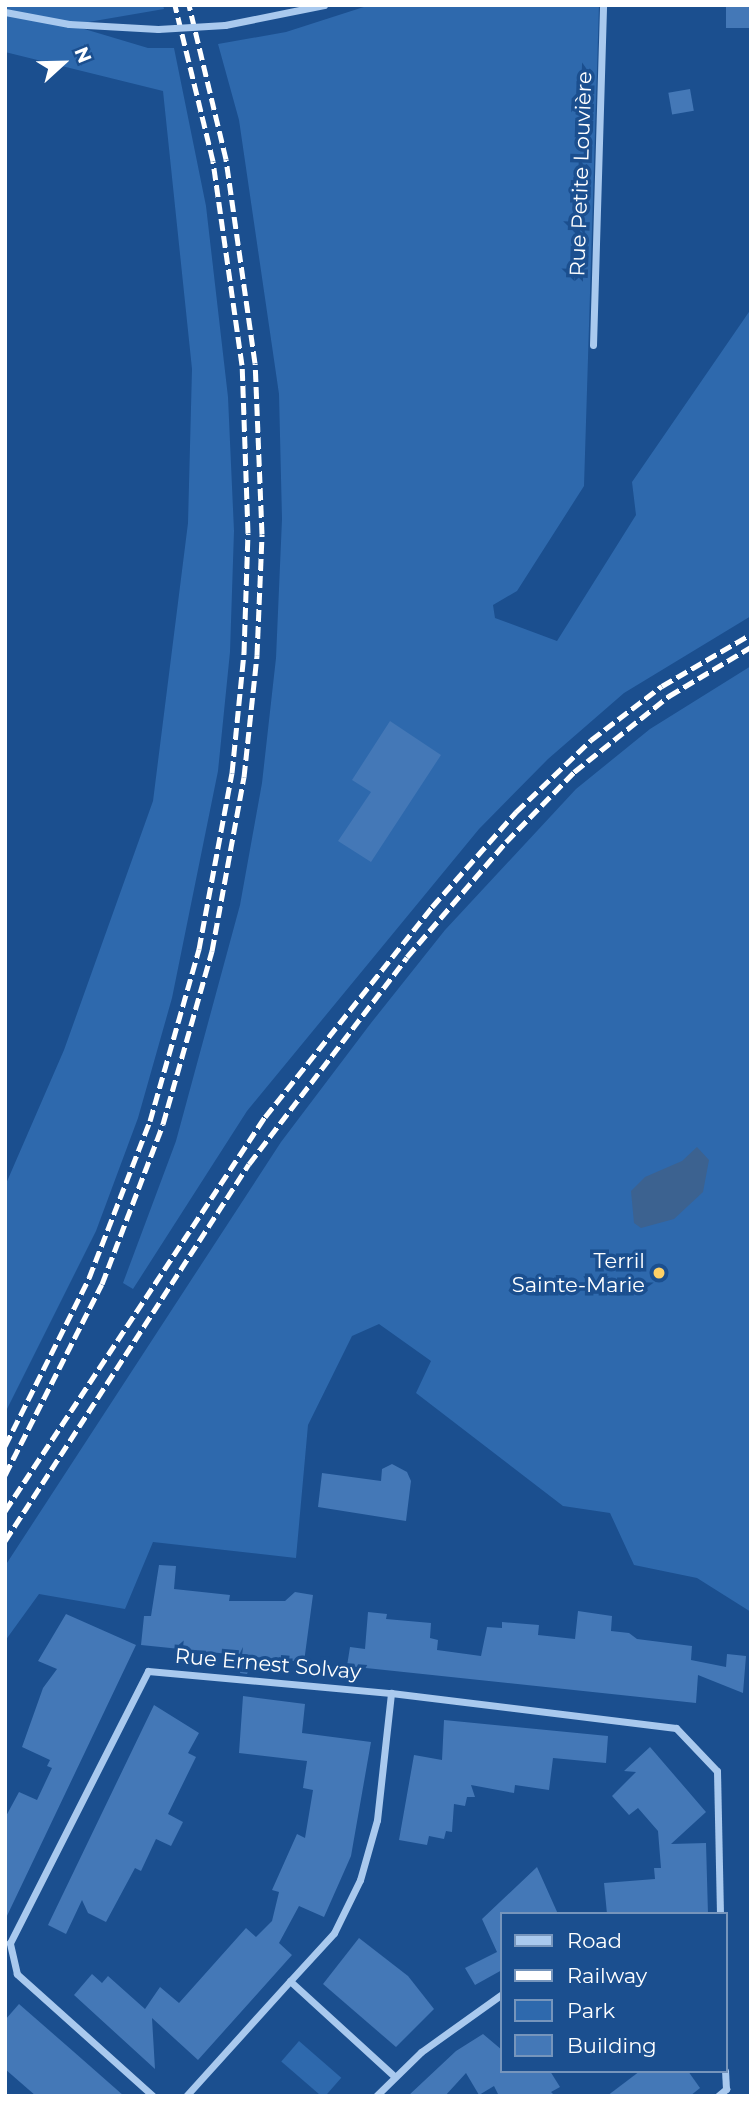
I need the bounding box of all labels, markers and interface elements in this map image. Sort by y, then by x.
north arrow [28,28,98,98]
text: N [69,44,96,66]
street label: Rue Petite Louvière [565,71,597,277]
place label: Terril Sainte-Marie [512,1248,645,1298]
marker: Terril Sainte-Marie [651,1265,667,1281]
street label: Rue Ernest Solvay [174,1643,362,1685]
legend [500,1912,728,2073]
text: Road [567,1928,622,1953]
text: Railway [567,1963,647,1988]
text: Park [567,1998,615,2023]
text: Building [567,2033,657,2058]

